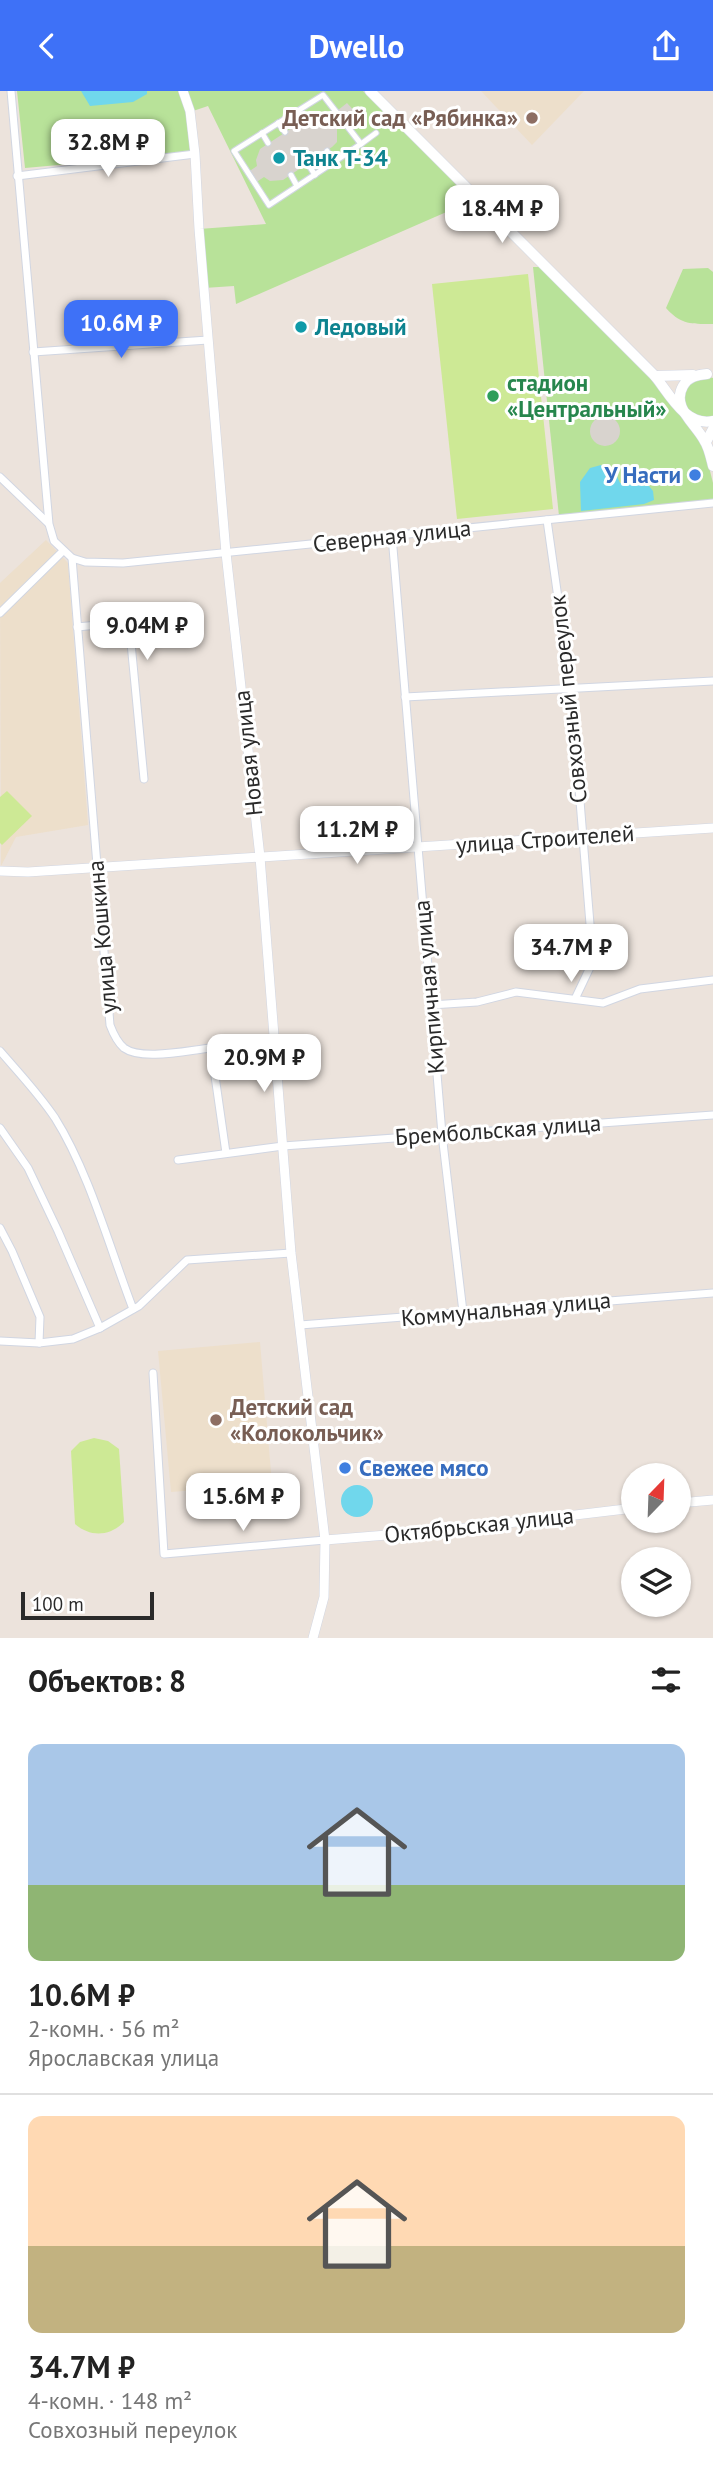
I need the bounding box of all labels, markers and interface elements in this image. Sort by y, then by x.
text: Dwello [309,25,404,67]
icon: back [28,27,66,65]
icon: share [647,27,685,65]
place label: Детский сад «Рябинка» [282,103,518,132]
marker: Детский сад «Рябинка» [524,110,540,126]
pin: 32.8M ₽ [43,119,173,179]
text: 32.8M ₽ [67,127,149,156]
place label: Танк Т-34 [293,143,388,172]
marker: Танк Т-34 [271,150,287,166]
pin: 18.4M ₽ [437,185,567,245]
text: 18.4M ₽ [461,193,543,222]
pin: 10.6M ₽ [56,301,186,360]
text: 10.6M ₽ [80,308,162,337]
place label: Ледовый [314,312,407,341]
marker: Ледовый [293,319,309,335]
place label: стадион «Центральный» [507,368,666,423]
marker: стадион «Центральный» [485,388,501,404]
place label: У Насти [603,460,681,489]
marker: У Насти [687,467,703,483]
street label: Северная улица [311,513,473,558]
street label: Совхозный переулок [542,593,593,805]
pin: 9.04M ₽ [82,603,212,662]
text: 9.04M ₽ [106,610,188,639]
street label: Новая улица [226,689,269,817]
pin: 11.2M ₽ [292,807,422,866]
text: 11.2M ₽ [316,814,398,843]
street label: улица Строителей [455,818,635,859]
street label: улица Кошкина [80,859,123,1015]
street label: Кирпичная улица [406,899,451,1075]
pin: 34.7M ₽ [506,925,636,984]
text: 34.7M ₽ [530,932,612,961]
pin: 20.9M ₽ [199,1035,329,1094]
text: 20.9M ₽ [223,1042,305,1071]
street label: Брембольская улица [394,1108,602,1151]
street label: Коммунальная улица [400,1285,612,1332]
place label: Детский сад «Колокольчик» [230,1392,384,1447]
marker: Детский сад «Колокольчик» [208,1412,224,1428]
place label: Свежее мясо [359,1453,489,1482]
marker: Свежее мясо [337,1460,353,1476]
north arrow [621,1463,691,1533]
map controls [621,1463,691,1617]
pin: 15.6M ₽ [178,1473,308,1533]
text: 15.6M ₽ [202,1481,284,1510]
street label: Октябрьская улица [383,1500,575,1549]
button: layers [621,1547,691,1617]
scale bar [21,1589,154,1621]
text: 100 m [32,1592,84,1616]
text: Объектов: 8 [28,1661,186,1700]
icon: filters [647,1661,685,1699]
icon: home [294,1789,420,1915]
text: 10.6M ₽ [28,1975,135,2014]
text: 2-комн. · 56 m² [28,2014,180,2043]
text: Ярославская улица [28,2043,219,2072]
icon: home [294,2161,420,2287]
text: 34.7M ₽ [28,2347,135,2386]
text: 4-комн. · 148 m² [28,2386,192,2415]
text: Совхозный переулок [28,2415,237,2444]

